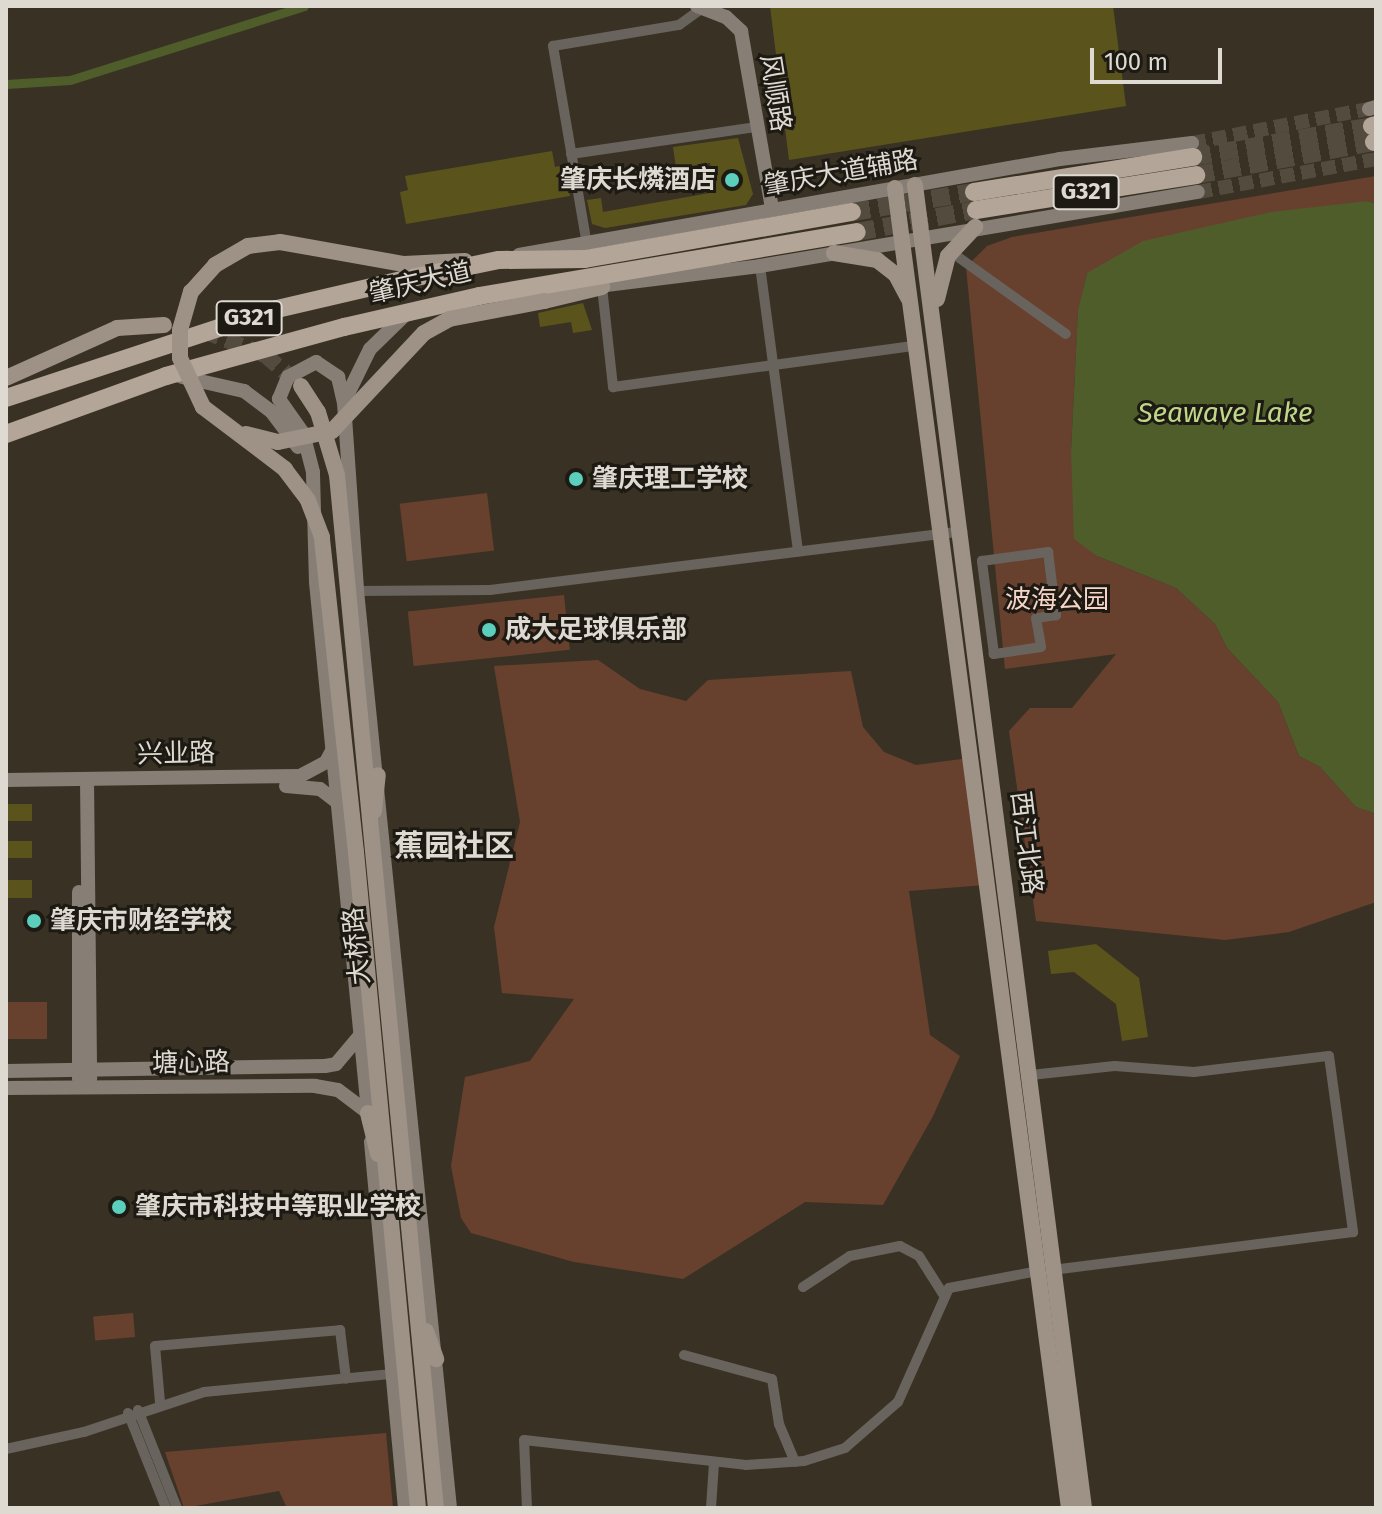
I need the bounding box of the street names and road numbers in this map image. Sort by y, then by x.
street label: 风顺路 [753,52,797,134]
street label: 肇庆大道辅路 [761,144,921,202]
road number: G321 [1052,172,1120,212]
street label: 肇庆大道 [366,256,474,310]
road number: G321 [215,298,283,338]
street label: 兴业路 [137,738,215,770]
street label: 西江北路 [1004,789,1048,897]
street label: 大桥路 [337,906,377,986]
street label: 塘心路 [152,1047,230,1079]

